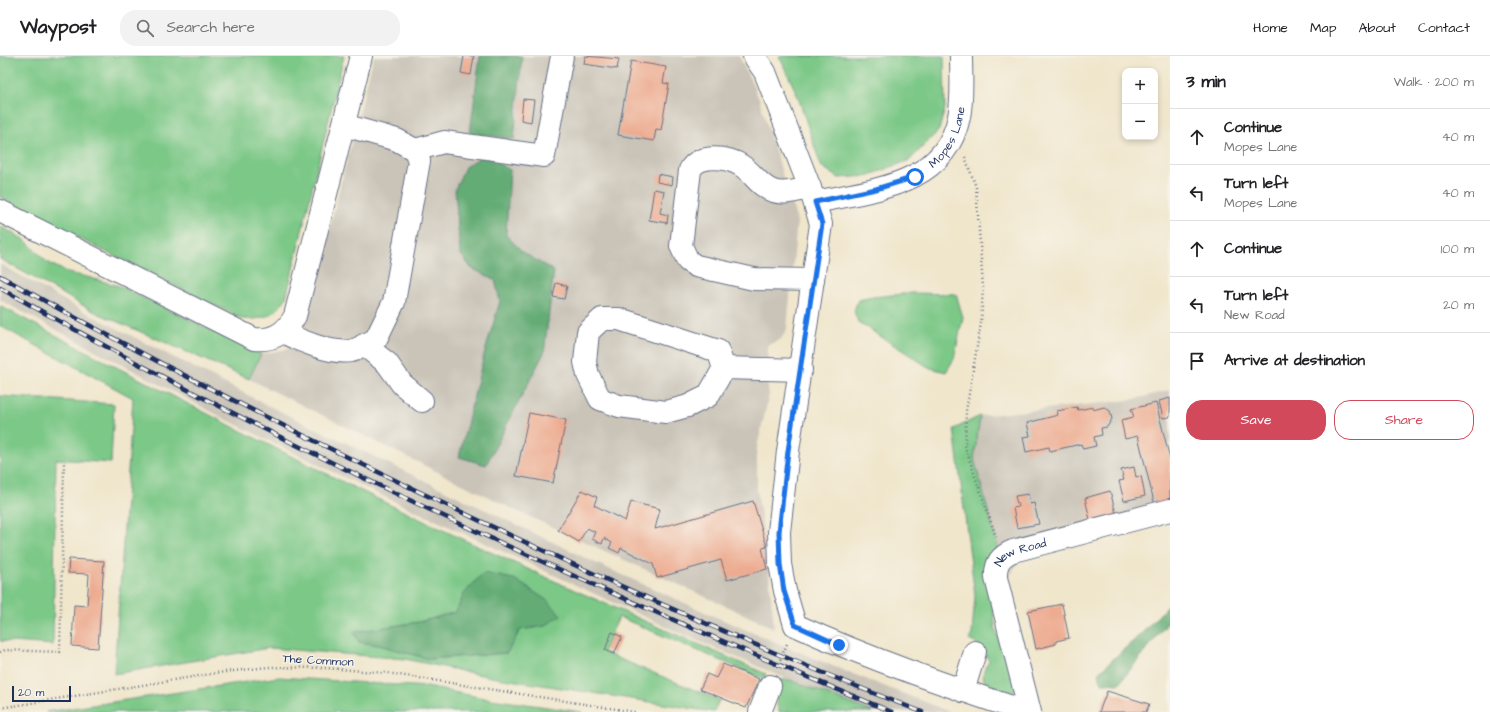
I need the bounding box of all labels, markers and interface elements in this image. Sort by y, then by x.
search box [120,10,400,46]
text: Waypost [20,14,96,41]
icon: search [134,17,156,39]
text: Search here [166,17,255,38]
text: Home [1253,18,1288,38]
text: Map [1310,18,1336,38]
text: About [1358,18,1396,38]
text: Contact [1418,18,1470,38]
map controls [1122,68,1158,140]
button: + [1122,68,1158,104]
text: 3 min [1186,70,1226,94]
text: Walk · 200 m [1394,73,1474,91]
button: − [1122,104,1158,140]
street label: Mopes Lane [925,105,970,172]
text: Continue [1224,117,1282,138]
icon: ahead [1186,126,1208,148]
text: 40 m [1442,128,1474,146]
text: Mopes Lane [1224,138,1297,156]
route start [906,168,924,186]
text: Turn left [1224,173,1288,194]
icon: left [1186,182,1208,204]
text: 40 m [1442,184,1474,202]
text: Mopes Lane [1224,194,1297,212]
icon: ahead [1186,238,1208,260]
text: Continue [1224,238,1282,259]
text: 100 m [1441,240,1474,258]
text: Turn left [1224,285,1288,306]
icon: left [1186,294,1208,316]
text: 20 m [1443,296,1474,314]
text: New Road [1224,306,1285,324]
icon: arrive [1186,350,1208,372]
text: Arrive at destination [1224,350,1365,371]
button: Save [1186,400,1326,440]
button: Share [1334,400,1474,440]
street label: New Road [990,535,1048,570]
route end [830,636,848,654]
street label: The Common [282,650,354,671]
scale bar [12,684,71,703]
text: 20 m [18,685,44,700]

